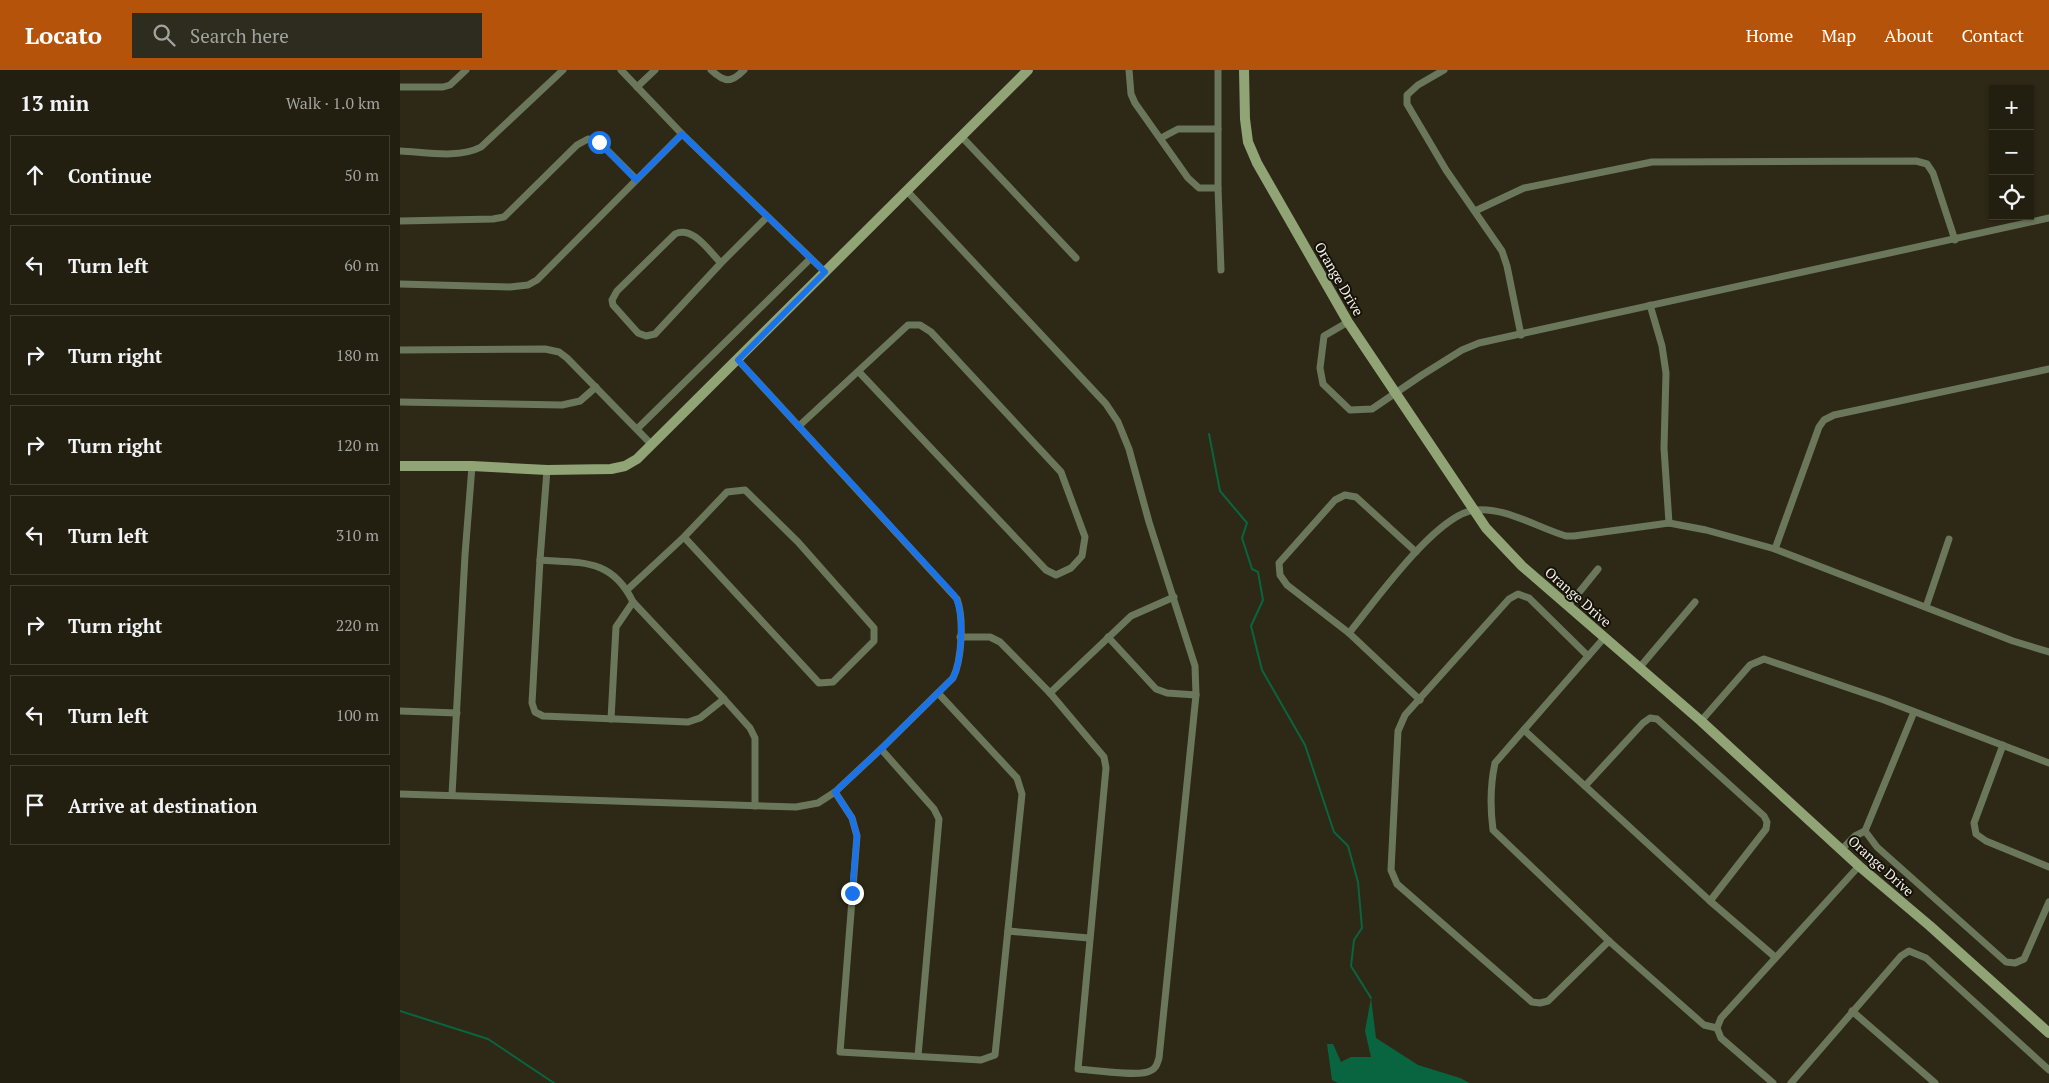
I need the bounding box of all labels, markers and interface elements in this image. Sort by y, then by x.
search box [132,13,482,58]
text: Locato [25,19,102,51]
icon: search [150,21,178,49]
text: Search here [190,23,289,48]
text: Home [1746,23,1793,47]
text: Map [1821,23,1856,47]
text: About [1884,23,1933,47]
text: Contact [1961,23,2024,47]
map controls [1989,85,2034,220]
button: + [1989,85,2034,130]
text: 13 min [20,89,89,117]
text: Walk · 1.0 km [286,92,380,114]
button: − [1989,130,2034,175]
route start [588,131,611,154]
icon: ahead [21,161,49,189]
text: Continue [68,163,152,188]
text: 50 m [344,164,379,186]
button: locate [1989,175,2034,220]
street label: Orange Drive [1311,238,1368,319]
icon: left [21,251,49,279]
text: Turn left [68,253,149,278]
text: 60 m [344,254,379,276]
icon: right [21,341,49,369]
text: Turn right [68,343,162,368]
text: 180 m [336,344,379,366]
icon: right [21,431,49,459]
text: Turn right [68,433,162,458]
text: 120 m [336,434,379,456]
icon: left [21,521,49,549]
text: Turn left [68,523,149,548]
text: 310 m [336,524,379,546]
street label: Orange Drive [1541,562,1616,631]
icon: right [21,611,49,639]
text: Turn right [68,613,162,638]
text: 220 m [336,614,379,636]
icon: left [21,701,49,729]
text: Turn left [68,703,149,728]
text: 100 m [336,704,379,726]
icon: arrive [21,791,49,819]
text: Arrive at destination [68,793,257,818]
street label: Orange Drive [1844,831,1918,900]
route end [841,882,864,905]

